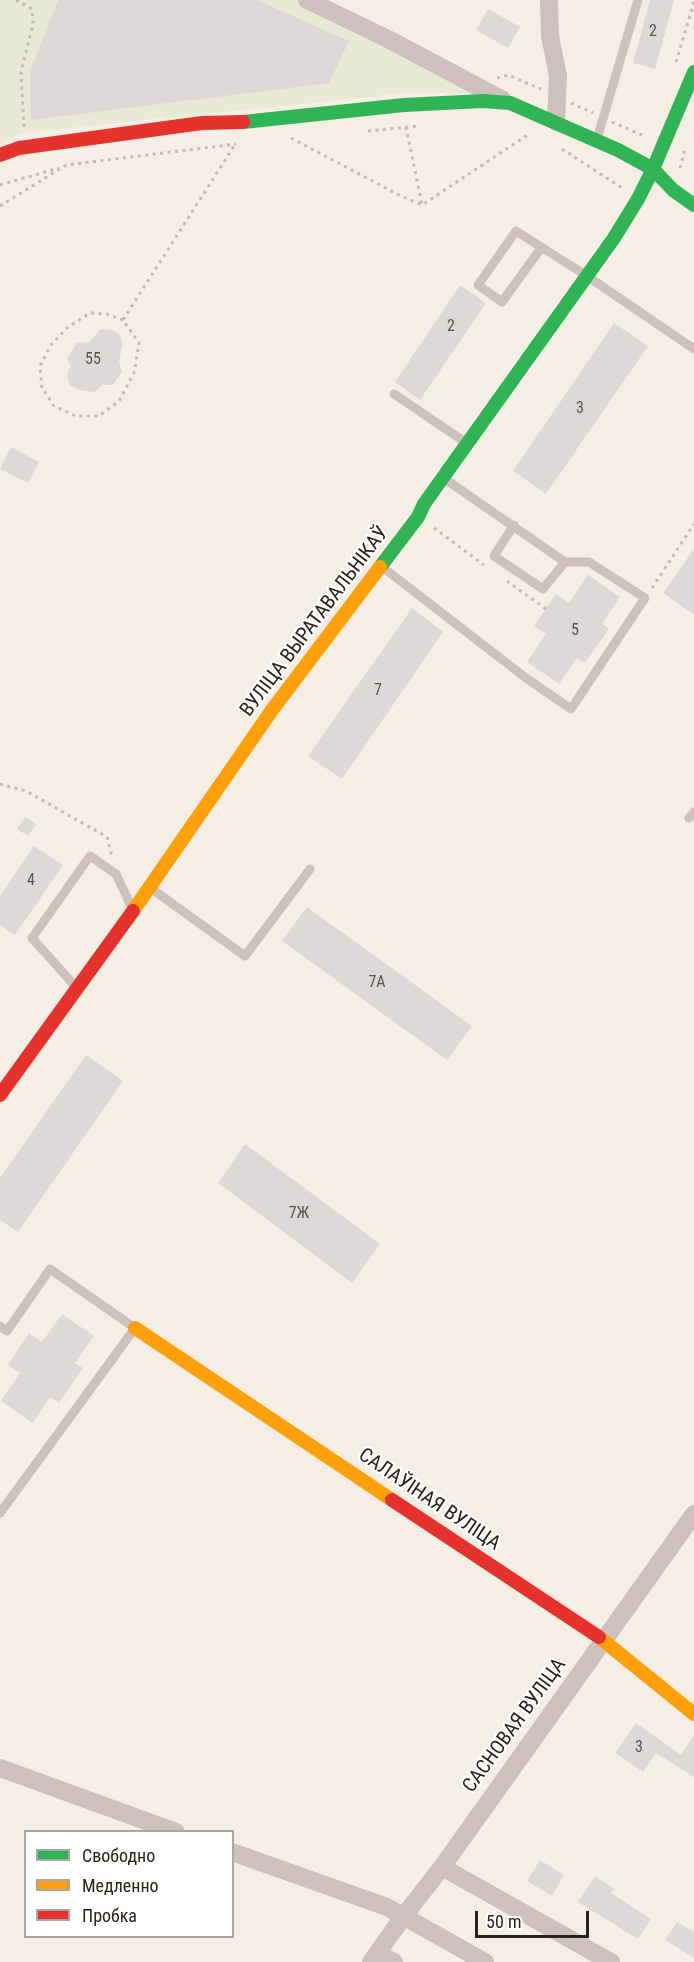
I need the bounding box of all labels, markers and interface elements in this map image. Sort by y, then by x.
house number: 2 [649,22,657,42]
house number: 2 [447,317,455,337]
house number: 55 [85,350,101,370]
house number: 3 [576,399,584,419]
street label: ВУЛІЦА ВЫРАТАВАЛЬНІКАЎ [236,522,394,722]
house number: 5 [571,621,579,641]
house number: 7 [374,681,382,701]
house number: 4 [27,871,35,891]
house number: 7А [368,973,386,993]
house number: 7Ж [289,1204,309,1224]
street label: САЛАЎІНАЯ ВУЛІЦА [353,1444,505,1556]
street label: САСНОВАЯ ВУЛІЦА [458,1654,572,1798]
house number: 3 [635,1738,643,1758]
legend [24,1830,234,1938]
text: Свободно [82,1845,155,1866]
text: Медленно [82,1875,159,1896]
scale bar [478,1899,592,1937]
text: Пробка [82,1905,137,1926]
text: 50 m [486,1911,521,1932]

